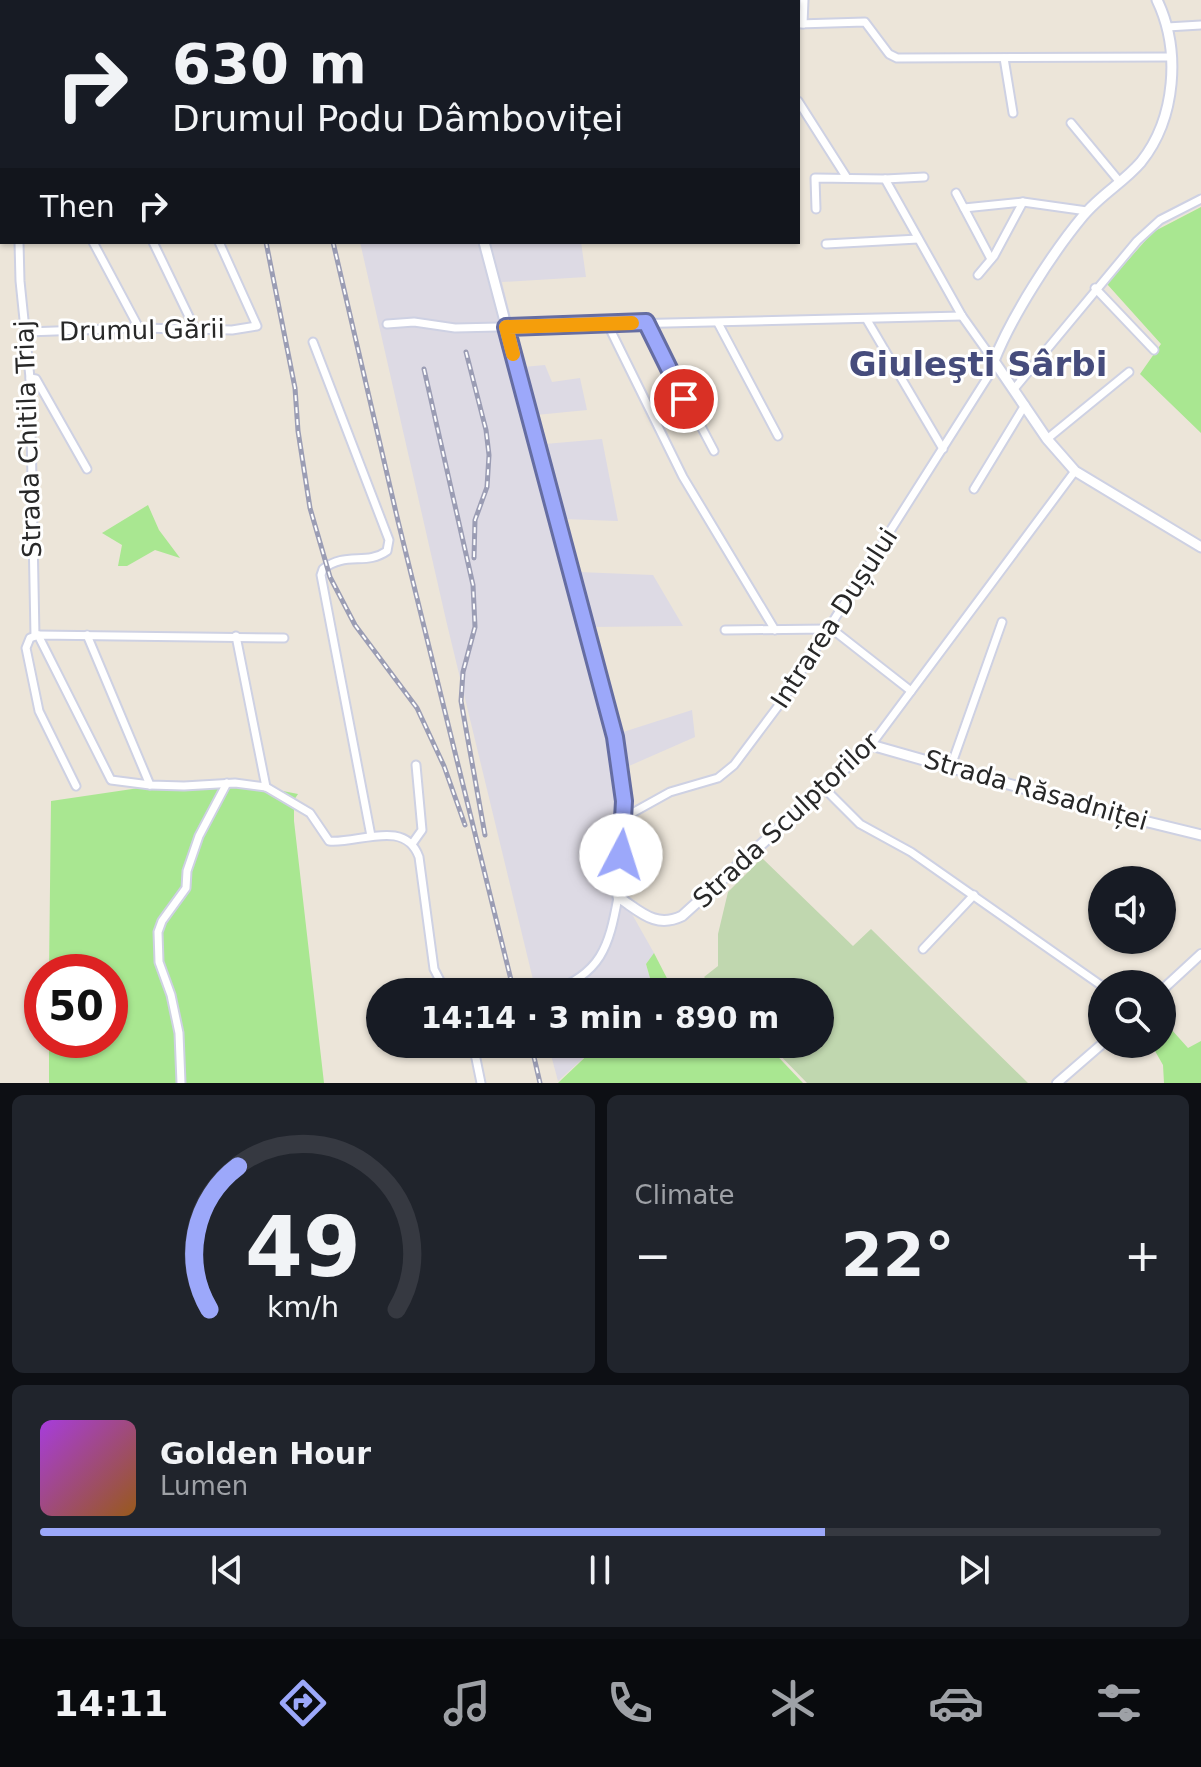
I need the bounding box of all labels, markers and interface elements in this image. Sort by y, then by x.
text: 630 m [172,31,367,96]
icon: right [40,32,144,136]
text: Drumul Podu Dâmboviței [172,98,624,139]
icon: right [131,184,175,228]
text: Then [40,189,115,224]
street label: Drumul Gării [59,314,225,346]
street label: Strada Chitila Triaj [9,320,47,558]
district label: Giuleşti Sârbi [849,344,1107,384]
pin [650,365,718,433]
icon: arrive [662,377,706,421]
street label: Intrarea Dușului [765,522,903,714]
street label: Strada Sculptorilor [687,726,885,914]
street label: Strada Răsadniței [921,744,1151,837]
position arrow [579,813,663,897]
map controls [1088,866,1176,1058]
button: sound [1088,866,1176,954]
speed limit sign: 50 [24,954,128,1058]
button: search [1088,970,1176,1058]
text: 14:14 · 3 min · 890 m [421,1000,779,1035]
text: Climate [635,1180,735,1210]
text: 49 [245,1199,361,1296]
text: 22° [841,1220,955,1290]
text: − [635,1230,671,1281]
text: + [1124,1230,1161,1281]
text: km/h [267,1290,339,1324]
text: Golden Hour [160,1436,371,1471]
text: Lumen [160,1471,248,1501]
icon: previous [205,1548,249,1592]
icon: pause [578,1548,622,1592]
icon: next [952,1548,996,1592]
icon: directions [275,1675,331,1731]
icon: music [439,1675,495,1731]
icon: phone [602,1675,658,1731]
icon: climate [765,1675,821,1731]
icon: car [928,1675,984,1731]
icon: filters [1091,1675,1147,1731]
text: 14:11 [54,1683,168,1724]

